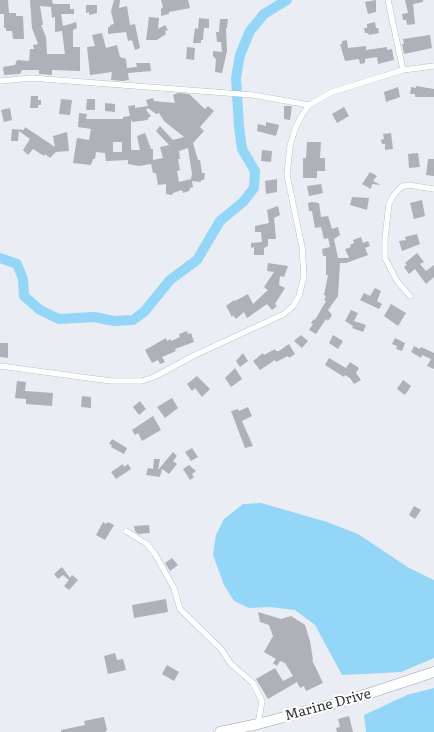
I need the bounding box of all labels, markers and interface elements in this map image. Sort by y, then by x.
street label: Marine Drive [283,685,373,725]

